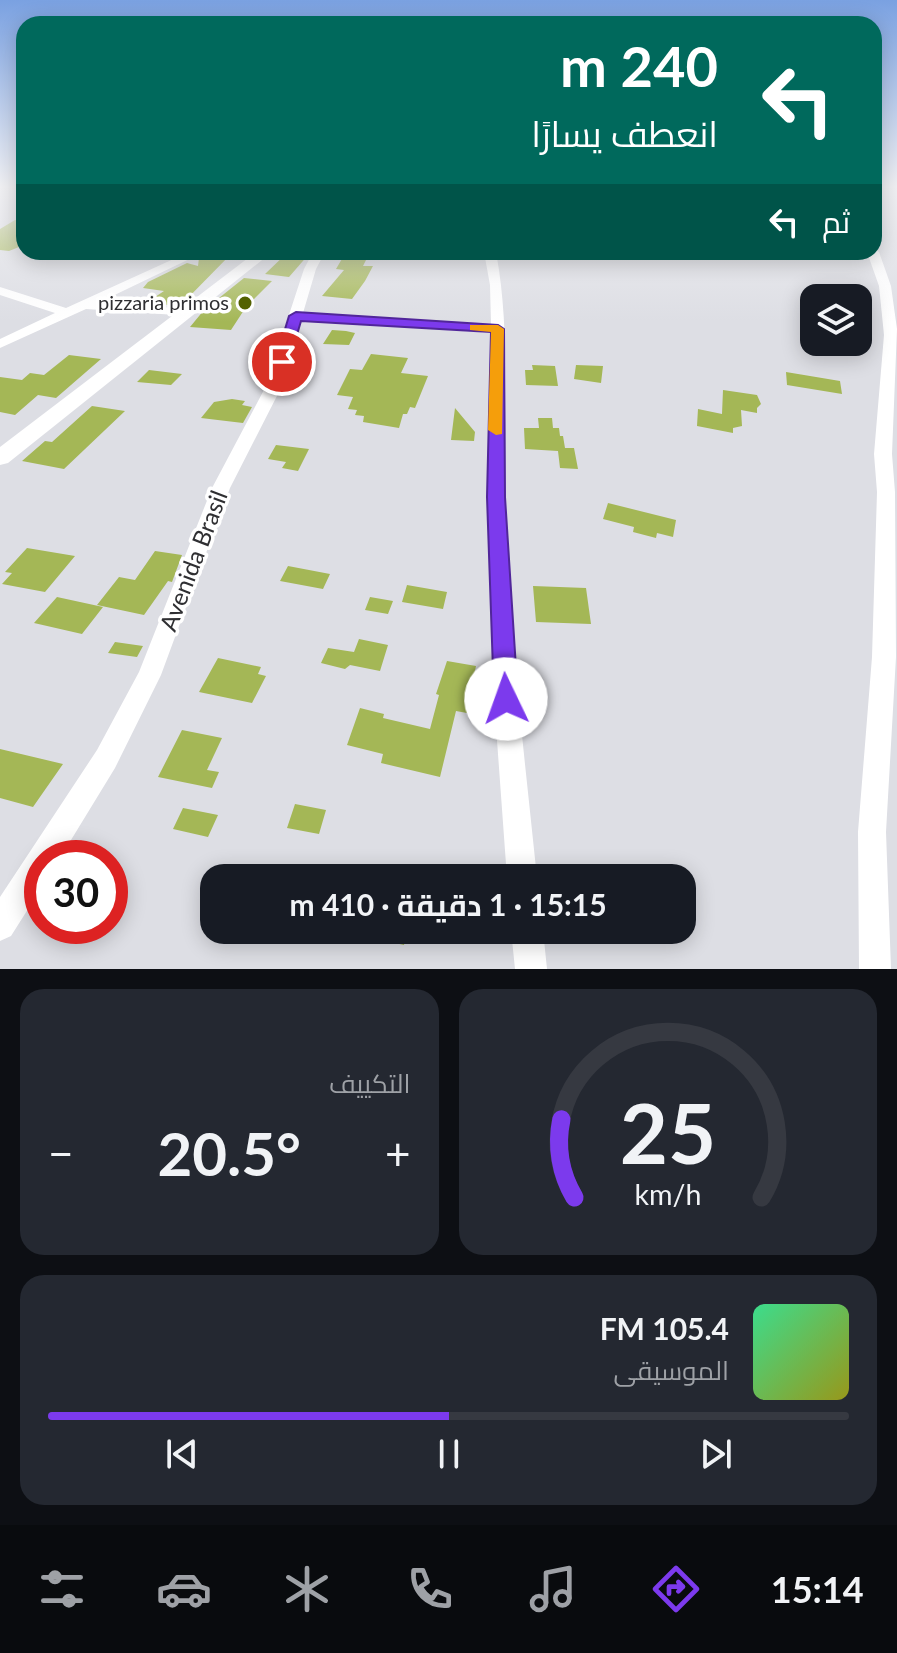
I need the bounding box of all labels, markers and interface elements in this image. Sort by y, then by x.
text: 240 m [560,32,718,99]
icon: left [746,48,850,152]
text: انعطف يسارًا [531,111,718,155]
icon: left [762,200,806,244]
text: ثم [822,203,850,239]
map controls [800,284,872,356]
button: layers [800,284,872,356]
place label: pizzaria primos [98,290,229,314]
marker: pizzaria primos [236,294,254,312]
pin [248,328,316,396]
icon: arrive [260,340,304,384]
street label: Avenida Brasil [153,486,233,635]
position arrow [464,657,548,741]
speed limit sign: 30 [24,840,128,944]
text: 15:15 · 1 دقيقة · 410 m [289,886,607,922]
text: التكييف [329,1067,411,1099]
text: 25 [620,1082,716,1182]
text: 20.5° [157,1117,301,1189]
text: − [48,1127,74,1179]
text: + [385,1127,411,1179]
text: km/h [634,1177,701,1211]
text: 105.4 FM [600,1310,729,1346]
text: الموسيقى [614,1354,729,1386]
icon: previous [160,1432,204,1476]
icon: pause [427,1432,471,1476]
icon: next [694,1432,738,1476]
icon: filters [34,1561,90,1617]
icon: car [156,1561,212,1617]
icon: climate [279,1561,335,1617]
icon: phone [402,1561,458,1617]
icon: music [525,1561,581,1617]
icon: directions [648,1561,704,1617]
text: 15:14 [771,1567,864,1611]

